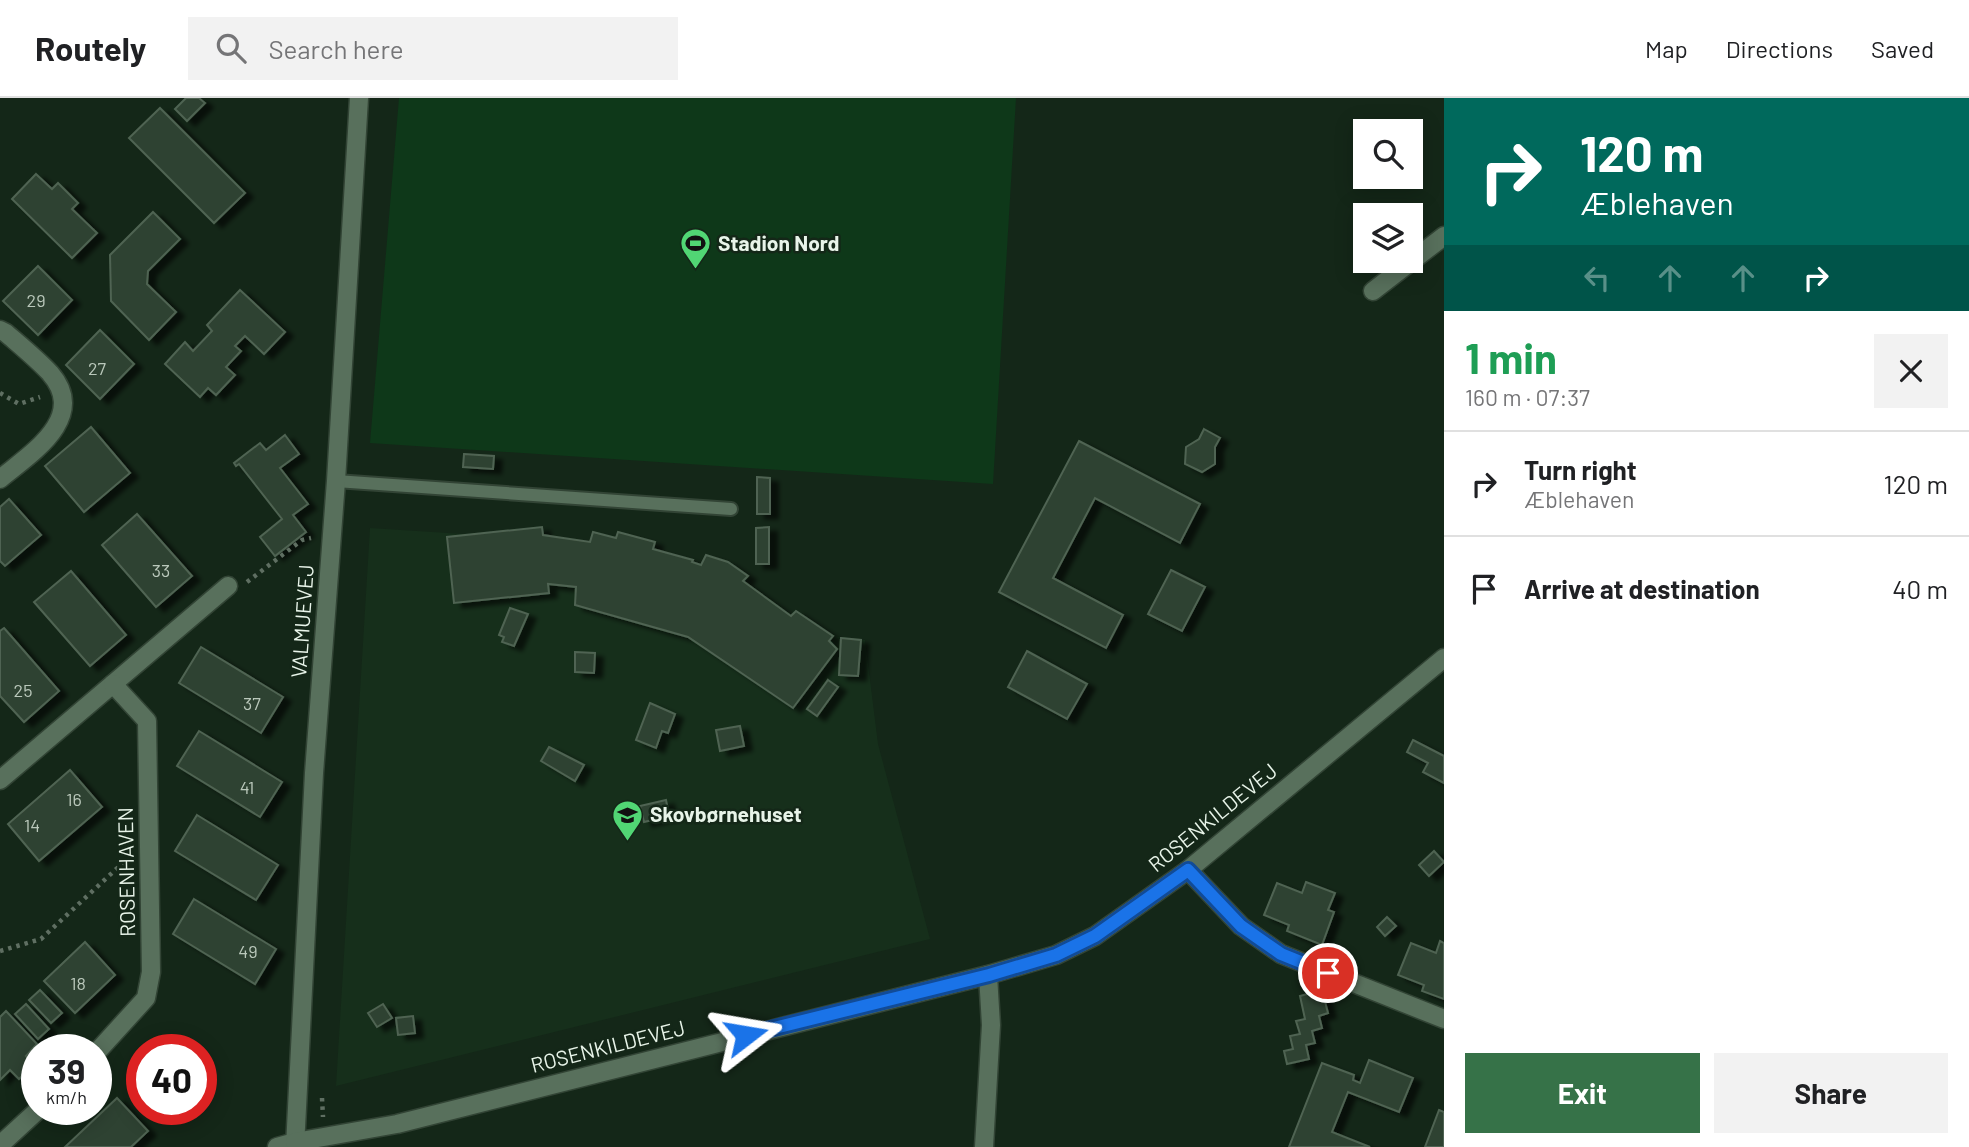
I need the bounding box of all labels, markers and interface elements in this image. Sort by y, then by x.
search box [188,17,678,80]
text: Routely [35,28,146,68]
icon: search [212,29,250,67]
text: Search here [268,33,404,64]
text: Map [1645,34,1688,63]
text: Directions [1726,34,1833,63]
text: Saved [1871,34,1934,63]
map controls [1353,119,1423,273]
button: search [1353,119,1423,189]
text: 120 m [1580,123,1703,182]
icon: right [1465,126,1556,217]
text: Æblehaven [1580,183,1734,221]
button: layers [1353,203,1423,273]
sports icon: Stadion Nord [678,227,712,271]
place label: Stadion Nord [718,230,840,255]
icon: left [1578,259,1616,297]
icon: ahead [1651,259,1689,297]
icon: ahead [1724,259,1762,297]
icon: right [1797,259,1835,297]
house number: 29 [26,289,46,311]
text: 1 min [1465,332,1557,382]
button: close [1874,334,1948,408]
house number: 27 [88,357,107,379]
text: 160 m · 07:37 [1465,383,1590,411]
text: Turn right [1524,454,1637,485]
icon: right [1465,465,1503,503]
text: 120 m [1884,468,1948,499]
text: Æblehaven [1524,485,1635,513]
house number: 33 [152,559,170,581]
street label: VALMUEVEJ [285,563,318,678]
icon: arrive [1465,570,1503,608]
text: Arrive at destination [1524,573,1760,604]
text: 40 m [1892,573,1948,604]
house number: 25 [14,679,32,701]
house number: 37 [243,692,261,714]
street label: ROSENKILDEVEJ [1143,757,1281,876]
house number: 41 [240,776,254,798]
house number: 16 [66,788,82,810]
school or university icon: Skovbørnehuset [610,798,644,842]
place label: Skovbørnehuset [650,801,802,826]
street label: ROSENHAVEN [112,807,139,937]
house number: 14 [24,814,40,836]
house number: 49 [238,940,258,962]
pin [1298,943,1358,1003]
icon: arrive [1309,954,1347,992]
house number: 18 [70,972,86,994]
position arrow [709,998,783,1072]
street label: ROSENKILDEVEJ [528,1014,687,1077]
speed limit sign: 40 [126,1034,217,1125]
text: 39 [48,1049,85,1091]
button: Exit [1465,1053,1700,1133]
button: Share [1714,1053,1948,1133]
text: km/h [46,1086,87,1108]

